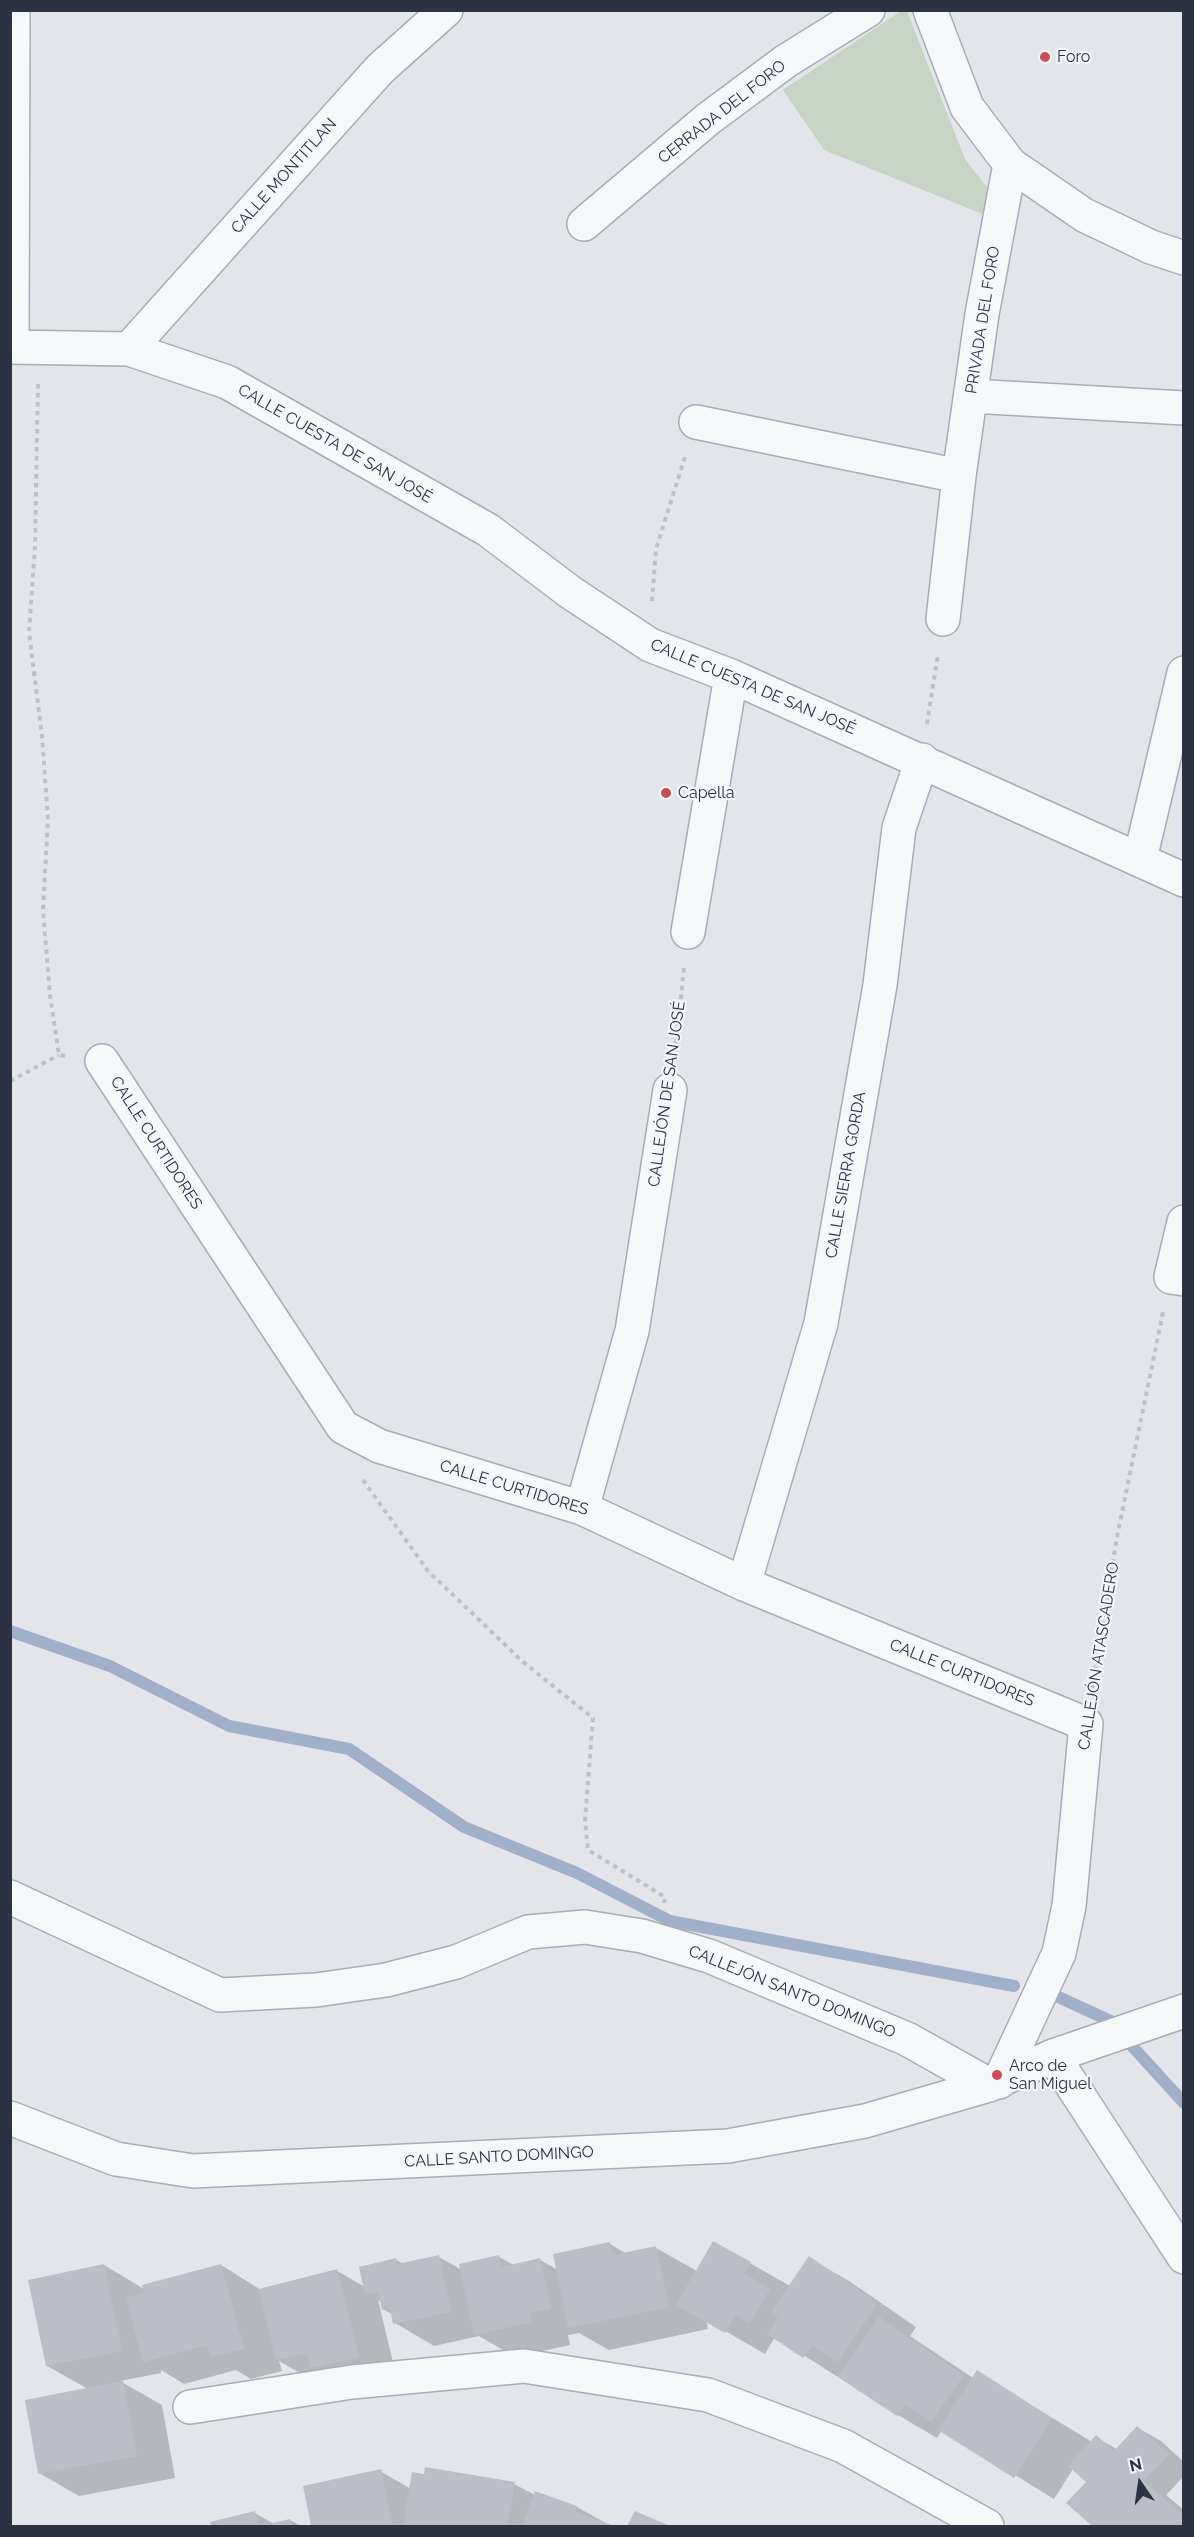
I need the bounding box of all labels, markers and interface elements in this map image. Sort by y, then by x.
place label: Foro [1057,47,1090,67]
marker: Foro [1038,50,1052,64]
street label: CERRADA DEL FORO [654,56,790,168]
street label: CALLE MONTITLAN [227,114,341,238]
street label: PRIVADA DEL FORO [962,245,1004,395]
street label: CALLE CUESTA DE SAN JOSÉ [234,380,436,508]
street label: CALLE CUESTA DE SAN JOSÉ [647,635,859,739]
place label: Capella [678,783,734,803]
marker: Capella [659,786,673,800]
street label: CALLEJÓN DE SAN JOSÉ [644,1000,690,1188]
street label: CALLE CURTIDORES [106,1073,206,1213]
street label: CALLE SIERRA GORDA [822,1090,870,1260]
street label: CALLE CURTIDORES [437,1456,591,1520]
street label: CALLEJÓN ATASCADERO [1075,1561,1123,1751]
street label: CALLE CURTIDORES [887,1635,1037,1711]
street label: CALLEJÓN SANTO DOMINGO [686,1942,898,2042]
place label: Arco de San Miguel [1009,2056,1091,2094]
marker: Arco de San Miguel [990,2068,1004,2082]
street label: CALLE SANTO DOMINGO [404,2142,594,2172]
north arrow [1110,2453,1170,2513]
text: N [1128,2454,1144,2476]

